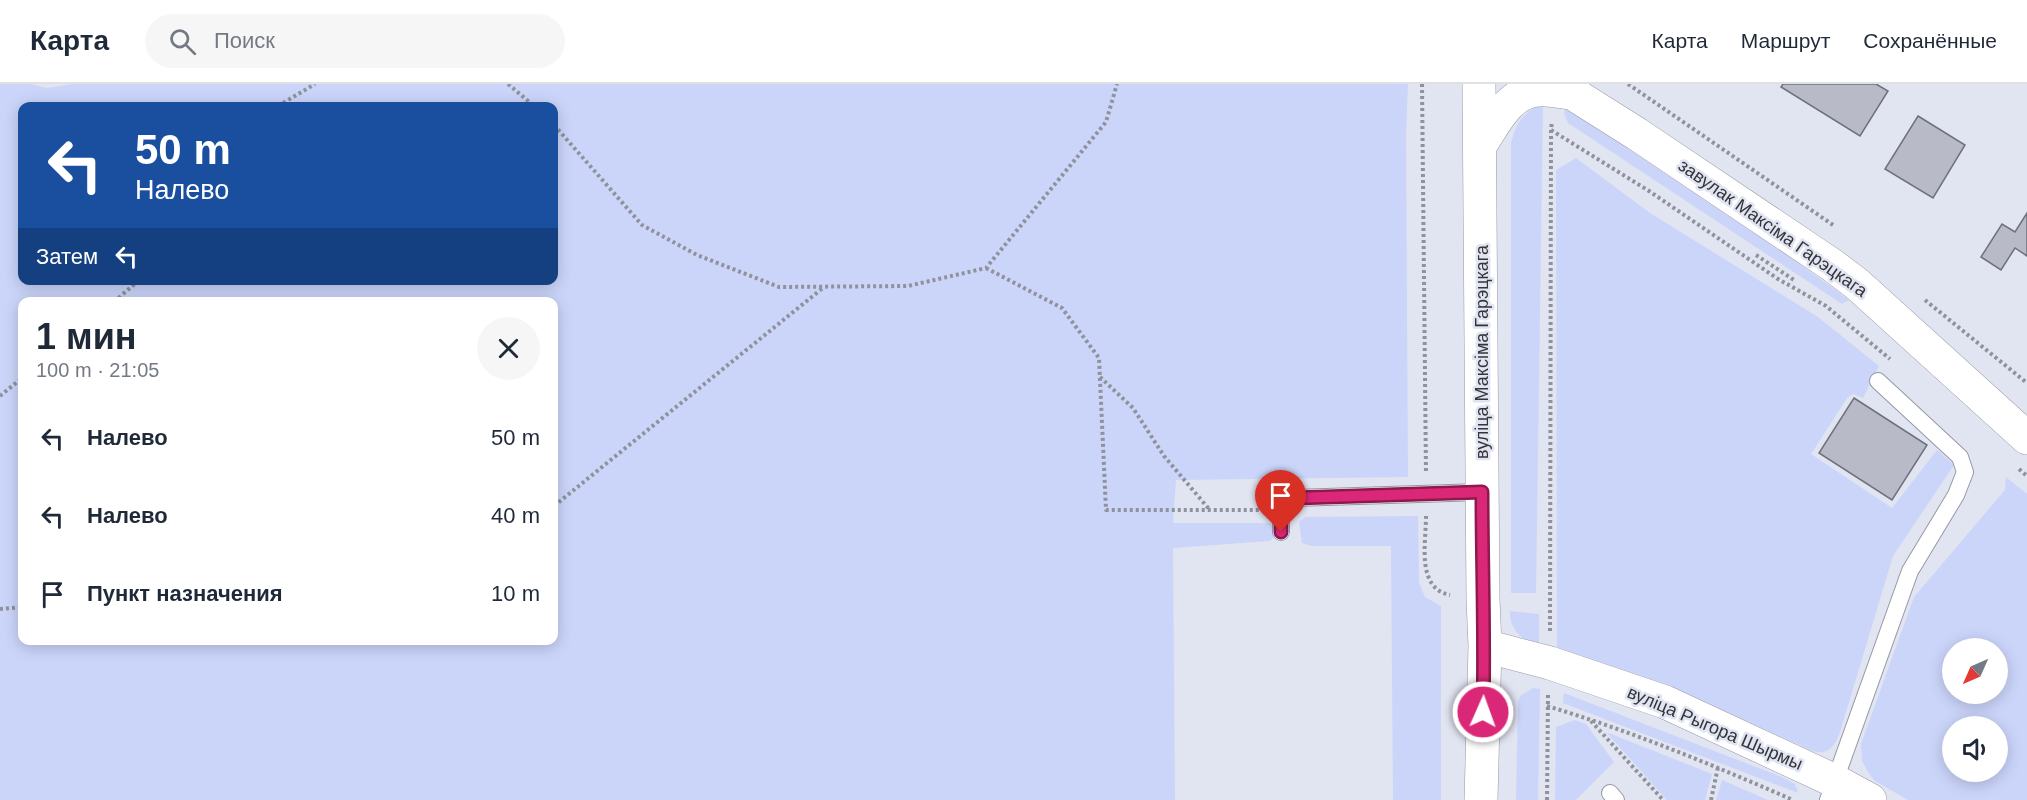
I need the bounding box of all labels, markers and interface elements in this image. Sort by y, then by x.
search box [145,14,565,68]
text: Карта [30,25,109,56]
icon: search [166,25,199,58]
text: Поиск [214,28,275,53]
text: Карта [1652,29,1708,52]
text: Маршрут [1741,29,1830,52]
text: Сохранённые [1863,29,1997,52]
icon: left [36,126,114,204]
text: 50 m [135,126,231,173]
street label: завулак Максіма Гарэцкага [1675,155,1872,302]
text: Налево [135,175,229,205]
icon: left [110,240,143,273]
text: Затем [36,244,98,269]
street label: вуліца Максіма Гарэцкага [1472,244,1492,459]
text: 1 мин [36,316,137,357]
button: close [477,317,540,380]
text: 100 m · 21:05 [36,359,159,381]
icon: left [36,422,69,455]
text: Налево [87,425,168,450]
text: 50 m [491,425,540,450]
pin [1255,470,1306,532]
icon: arrive [1264,479,1297,512]
icon: left [36,500,69,533]
text: Налево [87,503,168,528]
text: 40 m [491,503,540,528]
icon: arrive [36,578,69,611]
text: Пункт назначения [87,581,283,606]
text: 10 m [491,581,540,606]
north arrow [1942,638,2008,704]
map controls [1942,638,2008,782]
position arrow [1451,680,1515,744]
street label: вуліца Рыгора Шырмы [1624,682,1806,774]
button: sound [1942,716,2008,782]

